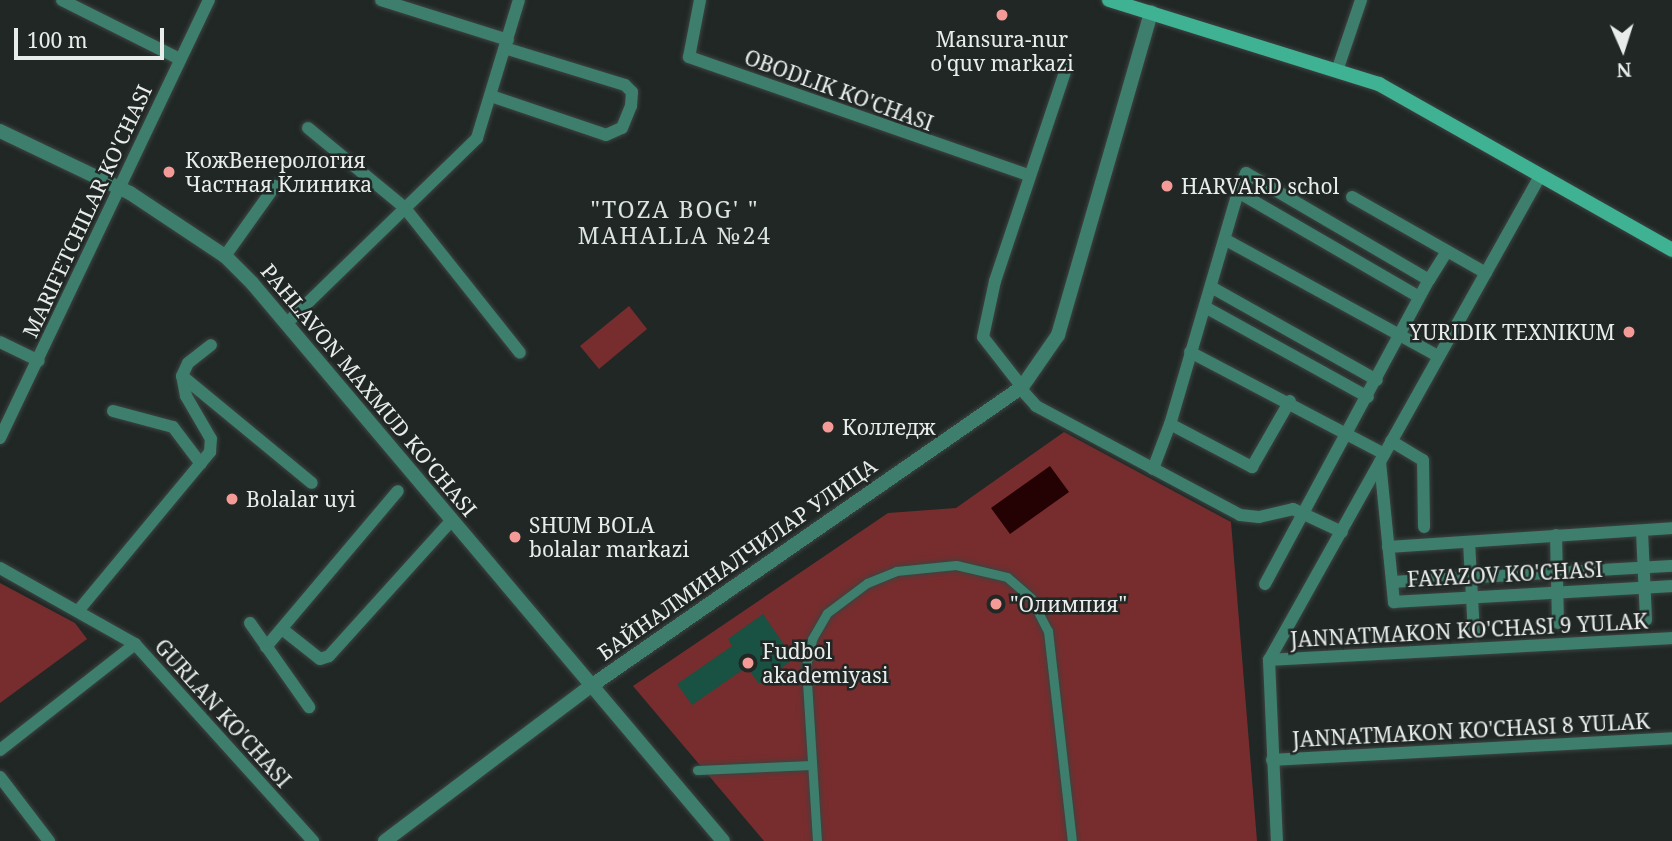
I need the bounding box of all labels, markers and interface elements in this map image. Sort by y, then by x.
marker: Mansura-nur o'quv markazi [994,7,1010,23]
scale bar [18,14,168,58]
north arrow [1588,14,1658,84]
text: 100 m [27,26,88,54]
place label: Mansura-nur o'quv markazi [930,26,1074,76]
street label: OBODLIK KO'CHASI [741,44,937,136]
text: N [1616,57,1632,83]
street label: MARIFETCHILAR KO'CHASI [17,80,157,342]
place label: КожВенерология Частная Клиника [185,147,372,197]
marker: КожВенерология Частная Клиника [159,162,179,182]
place label: HARVARD schol [1181,173,1339,199]
marker: HARVARD schol [1159,178,1175,194]
district label: "TOZA BOG' " MAHALLA №24 [579,195,771,249]
street label: PAHLAVON MAXMUD KO'CHASI [256,259,482,521]
place label: YURIDIK TEXNIKUM [1409,319,1615,345]
marker: YURIDIK TEXNIKUM [1621,324,1637,340]
place label: Колледж [842,414,936,440]
marker: Колледж [820,419,836,435]
street label: БАЙНАЛМИНАЛЧИЛАР УЛИЦА [593,453,881,665]
place label: Bolalar uyi [246,486,356,512]
marker: Bolalar uyi [224,491,240,507]
place label: SHUM BOLA bolalar markazi [529,512,689,562]
marker: SHUM BOLA bolalar markazi [507,529,523,545]
street label: FAYAZOV KO'CHASI [1407,556,1603,592]
place label: "Олимпия" [1010,591,1127,617]
marker: "Олимпия" [988,596,1004,612]
street label: JANNATMAKON KO'CHASI 9 YULAK [1290,608,1648,652]
street label: GURLAN KO'CHASI [150,634,296,792]
place label: Fudbol akademiyasi [762,638,889,688]
marker: Fudbol akademiyasi [740,655,756,671]
street label: JANNATMAKON KO'CHASI 8 YULAK [1292,708,1650,752]

